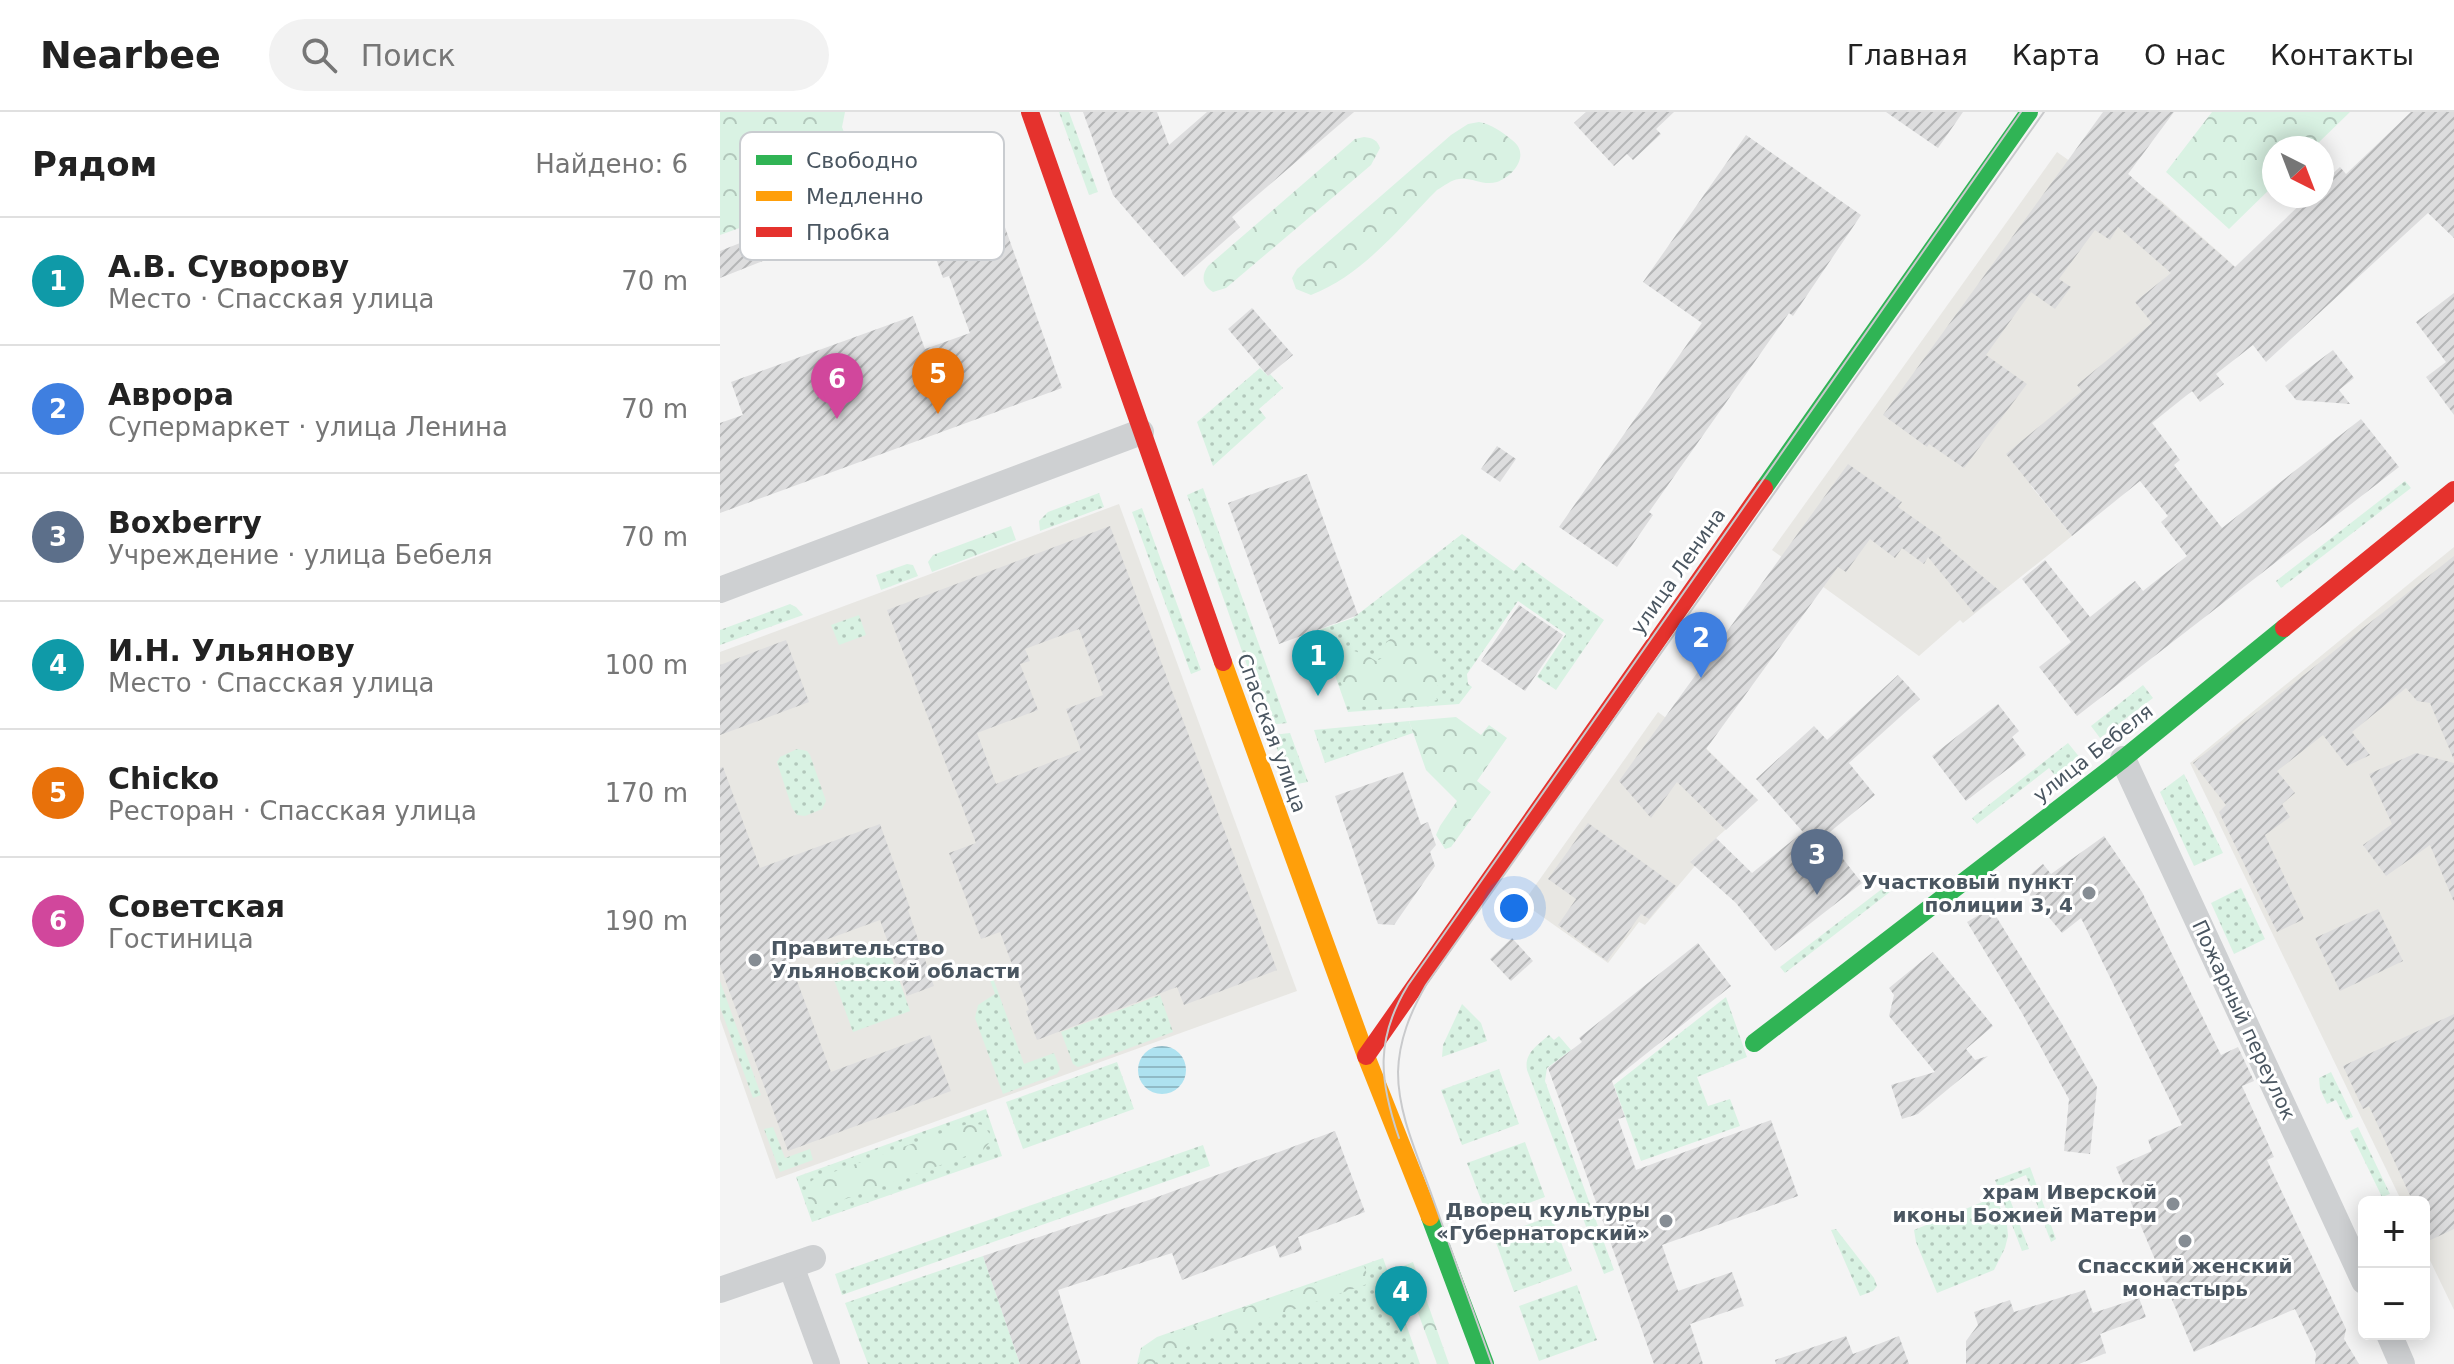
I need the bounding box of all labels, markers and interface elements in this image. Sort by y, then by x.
search box [269,19,829,91]
text: Nearbee [40,33,221,77]
icon: search [297,33,341,77]
text: Поиск [361,38,456,73]
text: Главная [1847,39,1968,72]
text: Карта [2012,39,2100,72]
text: О нас [2144,39,2226,72]
text: Контакты [2270,39,2414,72]
legend [740,132,1004,260]
north arrow [2262,136,2334,208]
text: Рядом [32,144,157,184]
text: Свободно [806,148,918,173]
text: Найдено: 6 [535,149,688,179]
text: Медленно [806,184,924,209]
text: Пробка [806,220,890,245]
text: А.В. Суворову [108,249,349,284]
text: 1 [49,266,67,296]
text: 70 m [621,266,688,296]
text: Место · Спасская улица [108,284,434,314]
pin: 5 [912,348,964,414]
pin: 6 [811,353,863,419]
text: Аврора [108,377,234,412]
text: 2 [49,394,67,424]
text: 70 m [621,394,688,424]
text: Супермаркет · улица Ленина [108,412,508,442]
street label: улица Ленина [1626,503,1730,639]
text: Boxberry [108,505,262,540]
text: 3 [49,522,67,552]
text: 70 m [621,522,688,552]
text: Учреждение · улица Бебеля [108,540,493,570]
pin: 2 [1675,612,1727,678]
pin: 1 [1292,630,1344,696]
text: И.Н. Ульянову [108,633,355,668]
text: 4 [49,650,67,680]
text: 100 m [605,650,688,680]
street label: Спасская улица [1232,650,1312,816]
text: Место · Спасская улица [108,668,434,698]
street label: улица Бебеля [2028,699,2158,807]
text: Chicko [108,761,219,796]
text: 5 [49,778,67,808]
text: 170 m [605,778,688,808]
text: Ресторан · Спасская улица [108,796,477,826]
pin: 3 [1791,829,1843,895]
place label: Участковый пункт полиции 3, 4 [1862,870,2073,917]
marker: Участковый пункт полиции 3, 4 [2080,884,2098,902]
your location [1494,888,1534,928]
text: Советская [108,889,285,924]
text: 6 [49,906,67,936]
text: 190 m [605,906,688,936]
street label: Пожарный переулок [2187,916,2301,1124]
text: Гостиница [108,924,254,954]
place label: Правительство Ульяновской области [771,936,1020,983]
marker: Правительство Ульяновской области [746,951,764,969]
place label: храм Иверской иконы Божией Матери [1892,1180,2157,1227]
marker: храм Иверской иконы Божией Матери [2164,1195,2182,1213]
map controls [2358,1196,2430,1340]
button: + [2358,1196,2430,1268]
place label: Дворец культуры «Губернаторский» [1436,1198,1650,1245]
marker: Дворец культуры «Губернаторский» [1657,1212,1675,1230]
marker: Спасский женский монастырь [2176,1232,2194,1250]
place label: Спасский женский монастырь [2077,1254,2293,1301]
pin: 4 [1375,1266,1427,1332]
button: − [2358,1268,2430,1340]

